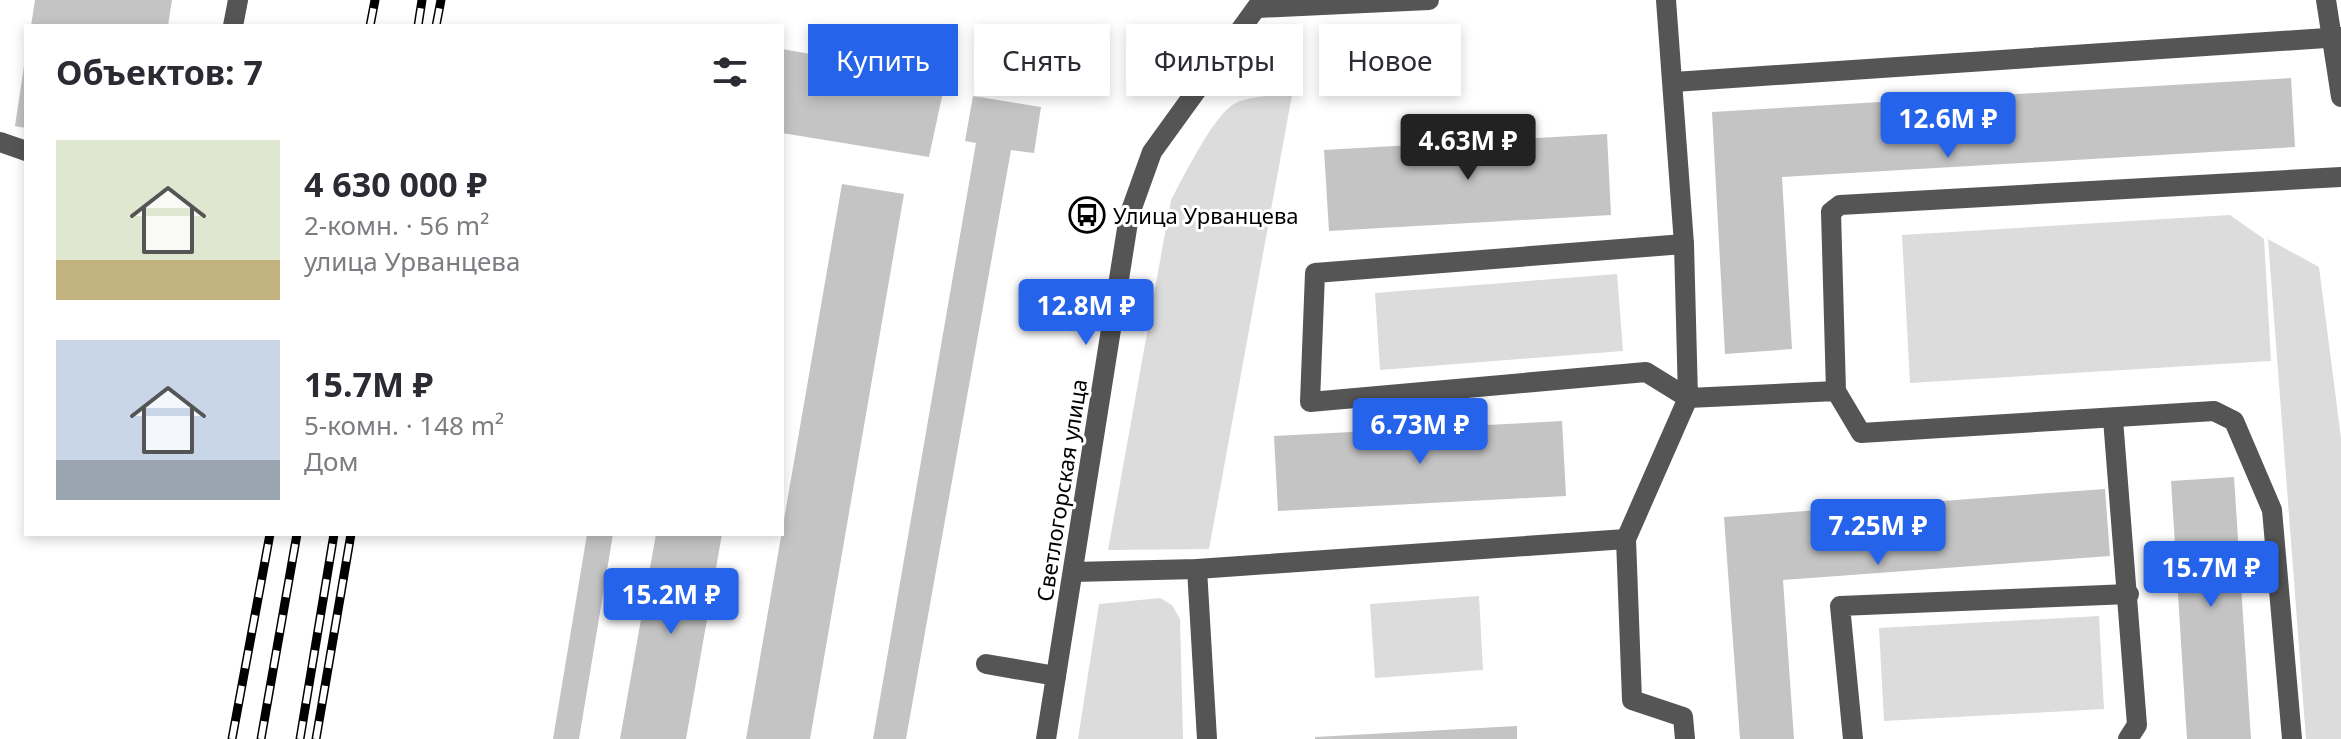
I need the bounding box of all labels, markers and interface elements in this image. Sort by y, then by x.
chip: Купить [808,24,958,96]
chip: Снять [974,24,1110,96]
chip: Фильтры [1126,24,1303,96]
chip: Новое [1319,24,1461,96]
text: Объектов: 7 [56,49,263,95]
icon: filters [708,50,752,94]
pin: 12.6M ₽ [1874,92,2022,160]
text: 12.6M ₽ [1899,100,1997,136]
pin: 4.63M ₽ [1394,114,1542,182]
text: 4.63M ₽ [1419,122,1517,158]
text: 4 630 000 ₽ [304,161,487,207]
icon: home [120,172,216,268]
bus stop icon: Улица Урванцева [1068,196,1106,234]
place label: Улица Урванцева [1113,200,1299,230]
text: 2-комн. · 56 m² [304,207,489,243]
text: улица Урванцева [304,243,520,279]
pin: 12.8M ₽ [1012,279,1160,347]
text: 12.8M ₽ [1037,287,1135,323]
text: 15.7M ₽ [304,361,433,407]
icon: home [120,372,216,468]
street label: Светлогорская улица [1029,377,1093,603]
pin: 6.73M ₽ [1346,398,1494,466]
text: 6.73M ₽ [1371,406,1469,442]
text: 5-комн. · 148 m² [304,407,504,443]
text: Дом [304,443,358,479]
pin: 7.25M ₽ [1804,499,1952,567]
text: 7.25M ₽ [1829,507,1927,543]
pin: 15.7M ₽ [2137,541,2285,609]
text: 15.7M ₽ [2162,549,2260,585]
pin: 15.2M ₽ [597,568,745,636]
text: 15.2M ₽ [622,576,720,612]

